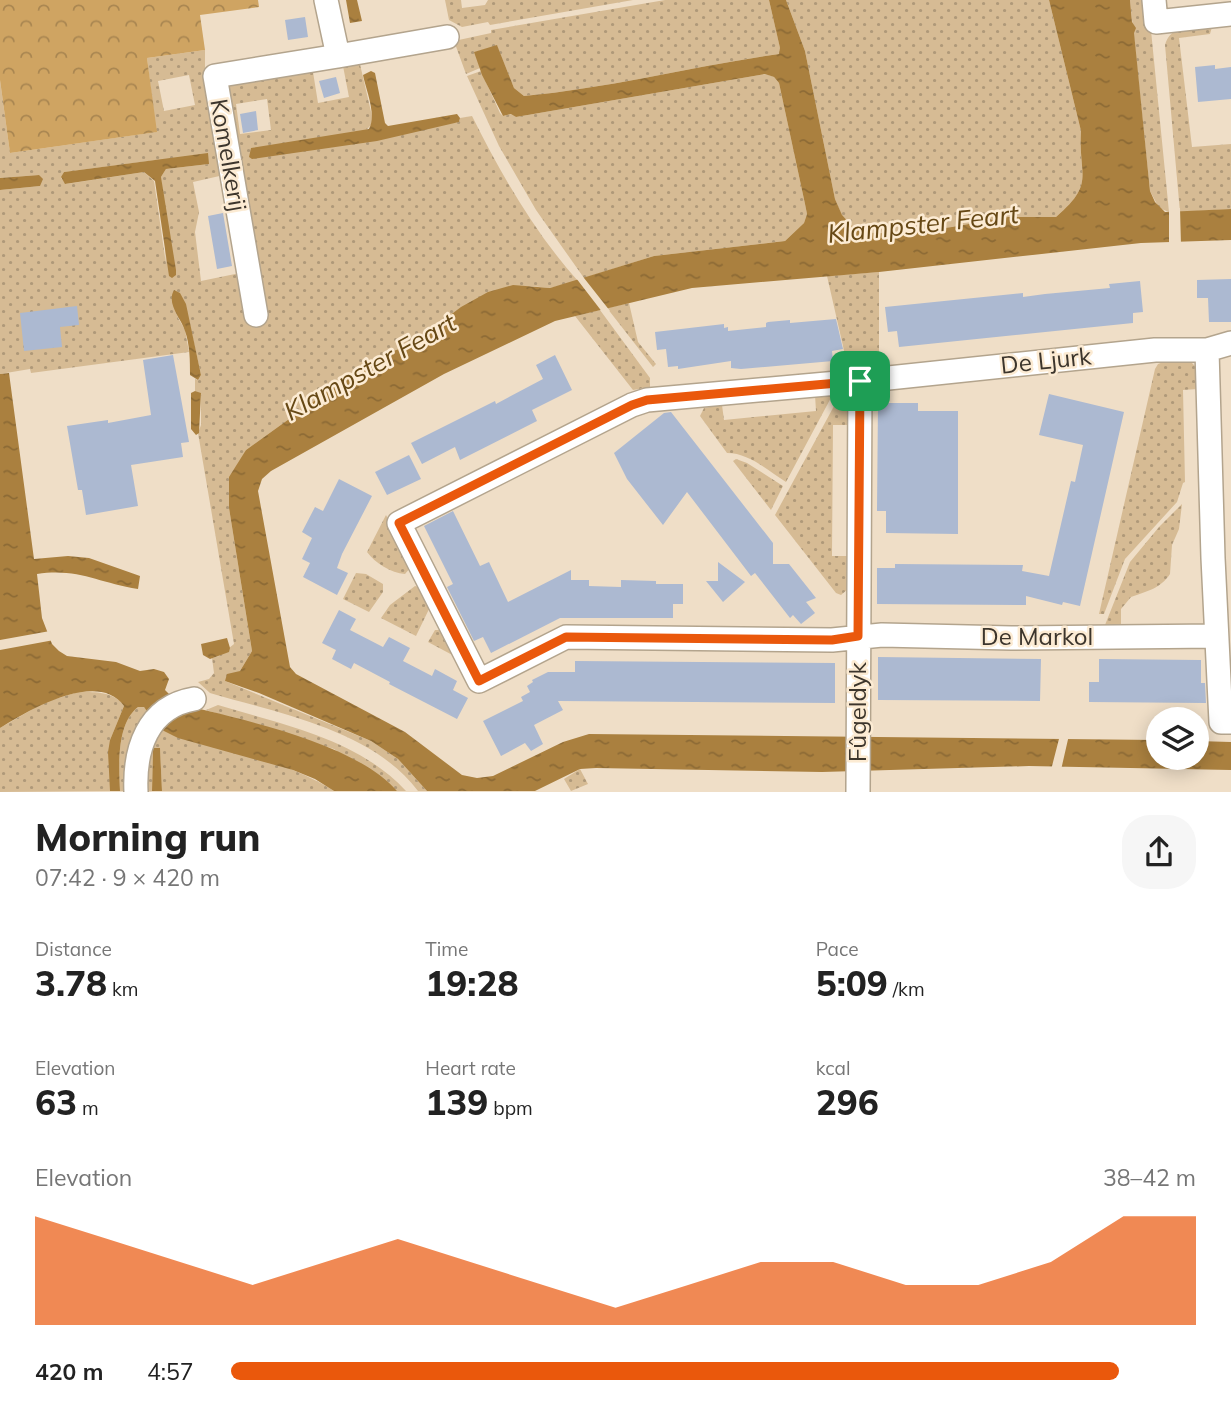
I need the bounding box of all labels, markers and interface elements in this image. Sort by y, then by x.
street label: Komelkerij [204,96,254,213]
water label: Klampster Feart [826,197,1021,250]
water label: Klampster Feart [278,305,462,428]
street label: De Ljurk [999,340,1093,380]
pin [830,351,890,411]
icon: arrive [841,362,879,400]
street label: De Markol [981,621,1093,651]
street label: Fûgeldyk [842,661,872,762]
map controls [1146,707,1209,770]
button: layers [1146,707,1209,770]
text: Morning run [35,813,261,861]
button: share [1122,815,1196,889]
text: 07:42 · 9 × 420 m [35,863,220,892]
text: Distance [35,937,112,961]
text: Time [425,937,468,961]
text: Pace [816,937,859,961]
text: 3.78 [35,961,107,1005]
text: 19:28 [425,961,518,1005]
text: 5:09 [816,961,888,1005]
text: km [107,977,139,1001]
text: /km [888,977,925,1001]
text: Elevation [35,1056,115,1080]
text: Heart rate [425,1056,516,1080]
text: kcal [816,1056,850,1080]
text: 63 [35,1080,77,1124]
text: 139 [425,1080,488,1124]
text: 296 [816,1080,879,1124]
text: m [77,1096,99,1120]
text: bpm [488,1096,533,1120]
text: Elevation [35,1163,132,1192]
text: 38–42 m [1103,1163,1196,1192]
text: 420 m [35,1357,103,1386]
text: 4:57 [147,1357,194,1386]

